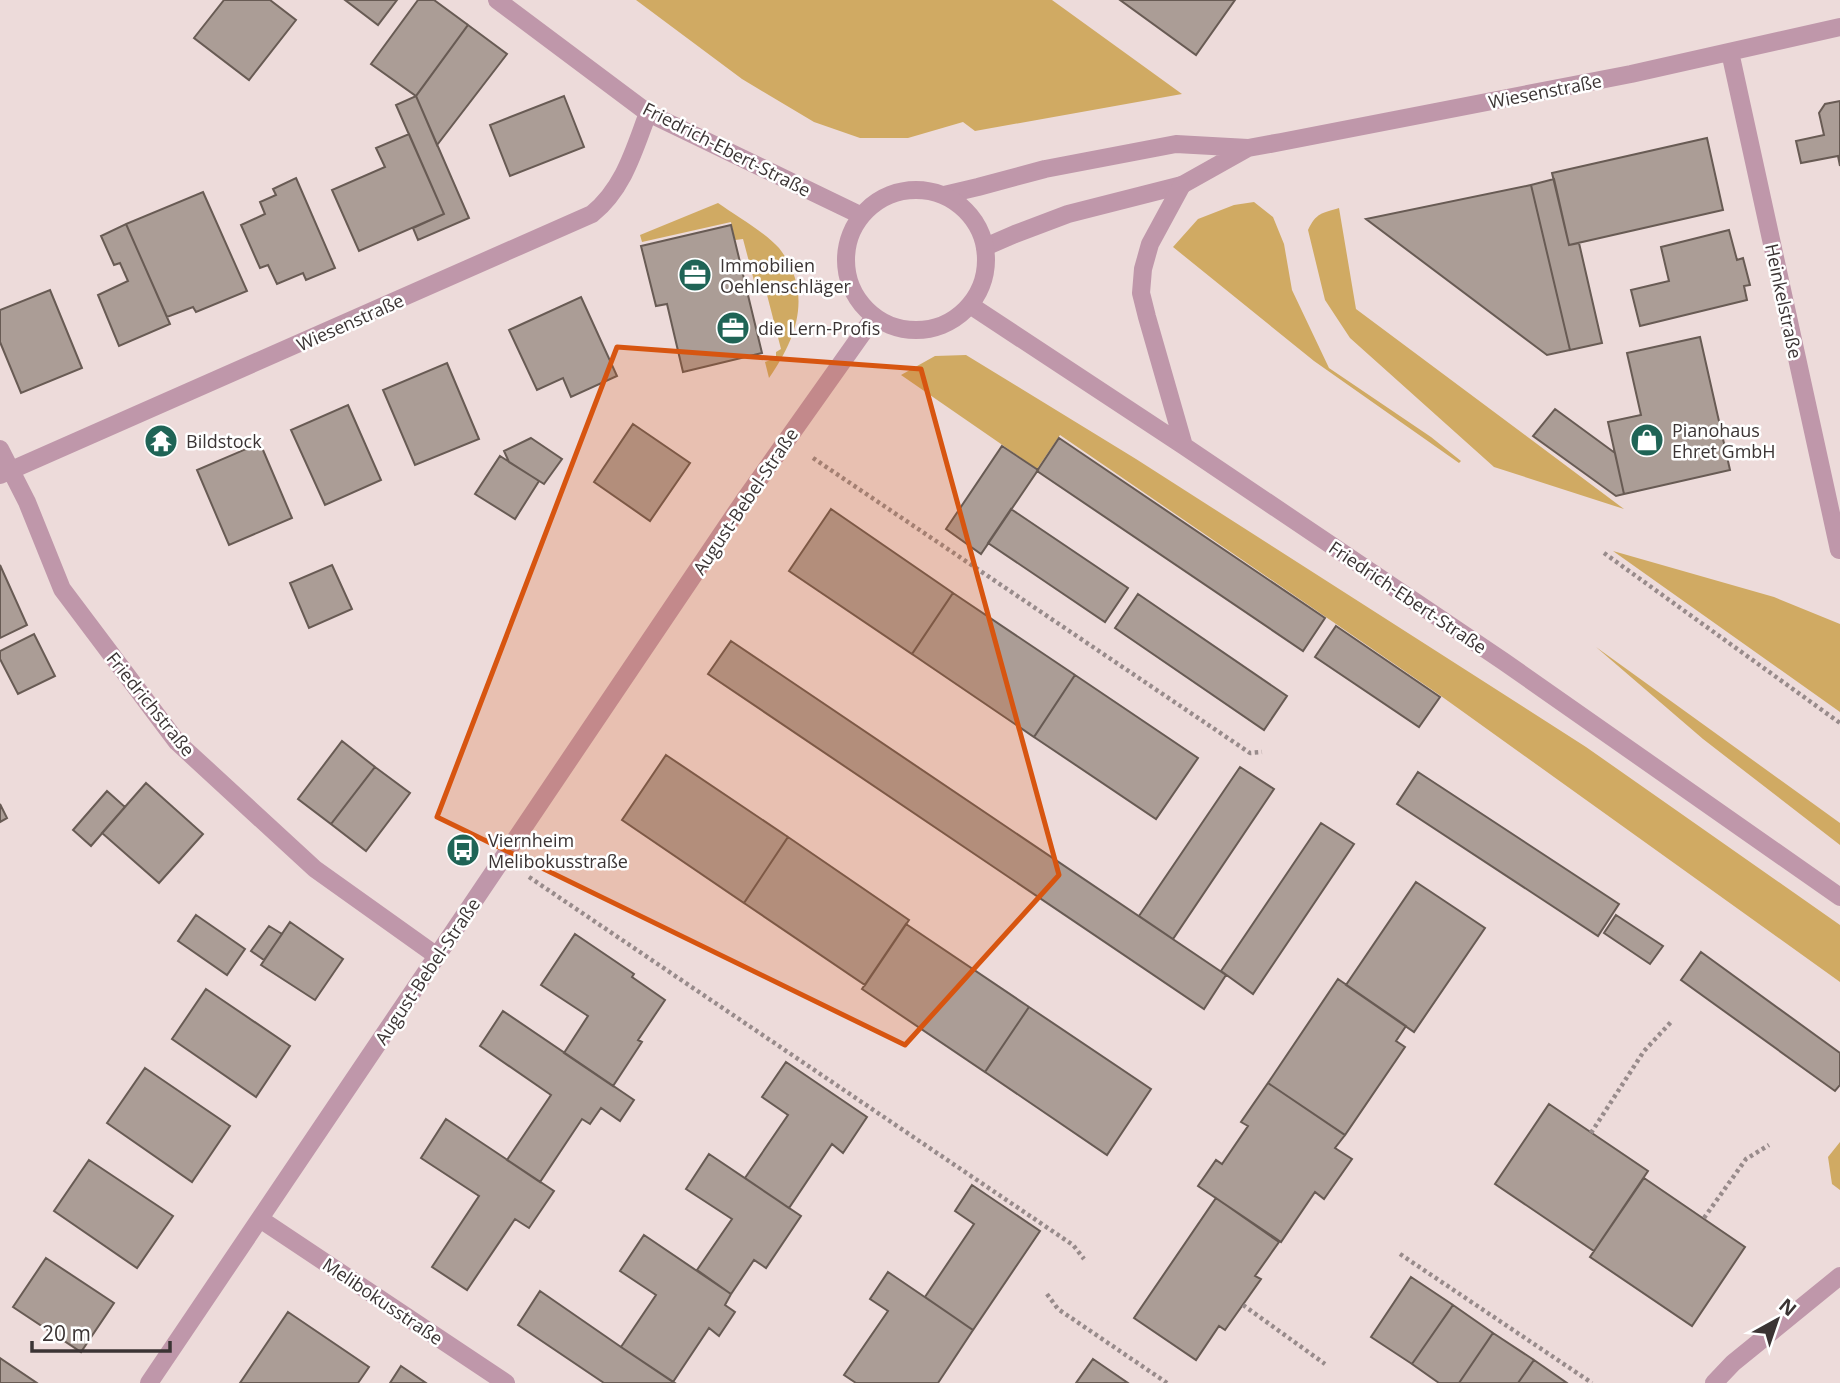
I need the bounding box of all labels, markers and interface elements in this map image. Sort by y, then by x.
street label: Wiesenstraße [1486,68,1604,114]
street label: Friedrich-Ebert-Straße [639,96,815,202]
street label: Heinkelstraße [1760,241,1808,361]
place label: Immobilien Oehlenschläger [720,253,852,298]
office icon: Immobilien Oehlenschläger [676,256,714,294]
street label: Wiesenstraße [293,288,407,356]
office icon: die Lern-Profis [714,309,752,347]
place label: die Lern-Profis [758,316,880,340]
place label: Pianohaus Ehret GmbH [1672,418,1776,463]
shop icon: Pianohaus Ehret GmbH [1628,421,1666,459]
temple icon: Bildstock [142,422,180,460]
street label: August-Bebel-Straße [687,423,803,579]
place label: Bildstock [186,429,262,453]
street label: Friedrich-Ebert-Straße [1324,535,1492,659]
street label: Friedrichstraße [102,647,200,761]
place label: Viernheim Melibokusstraße [488,828,628,873]
bus stop icon: Viernheim Melibokusstraße [444,831,482,869]
street label: August-Bebel-Straße [369,893,485,1049]
street label: Melibokusstraße [318,1252,448,1350]
north arrow [1742,1285,1812,1355]
text: N [1774,1292,1802,1322]
scale bar [32,1310,170,1354]
text: 20 m [42,1319,91,1347]

